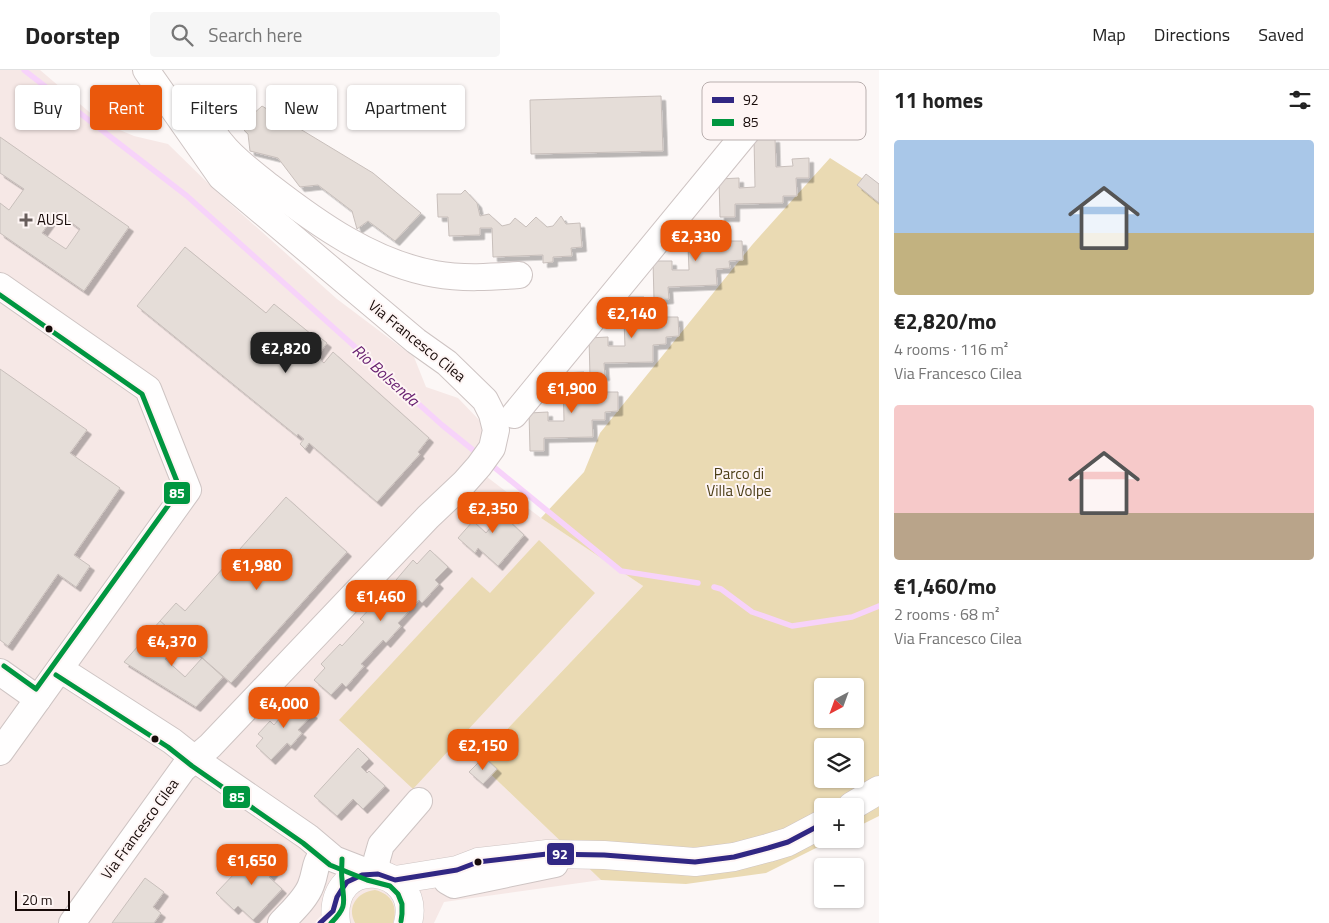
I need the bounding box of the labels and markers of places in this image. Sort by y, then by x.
place label: AUSL [37,208,71,231]
marker: AUSL [19,213,33,227]
pin: €2,330 [655,220,737,262]
pin: €2,140 [591,296,673,339]
unlabelled marker [44,324,54,334]
pin: €2,820 [245,332,327,374]
pin: €1,900 [531,372,613,414]
pin: €2,350 [452,492,534,534]
pin: €1,980 [216,548,298,591]
pin: €1,460 [340,580,422,622]
pin: €4,370 [131,624,213,667]
pin: €4,000 [243,686,325,729]
pin: €2,150 [442,728,524,771]
unlabelled marker [150,734,160,744]
pin: €1,650 [211,844,293,886]
unlabelled marker [473,857,483,867]

